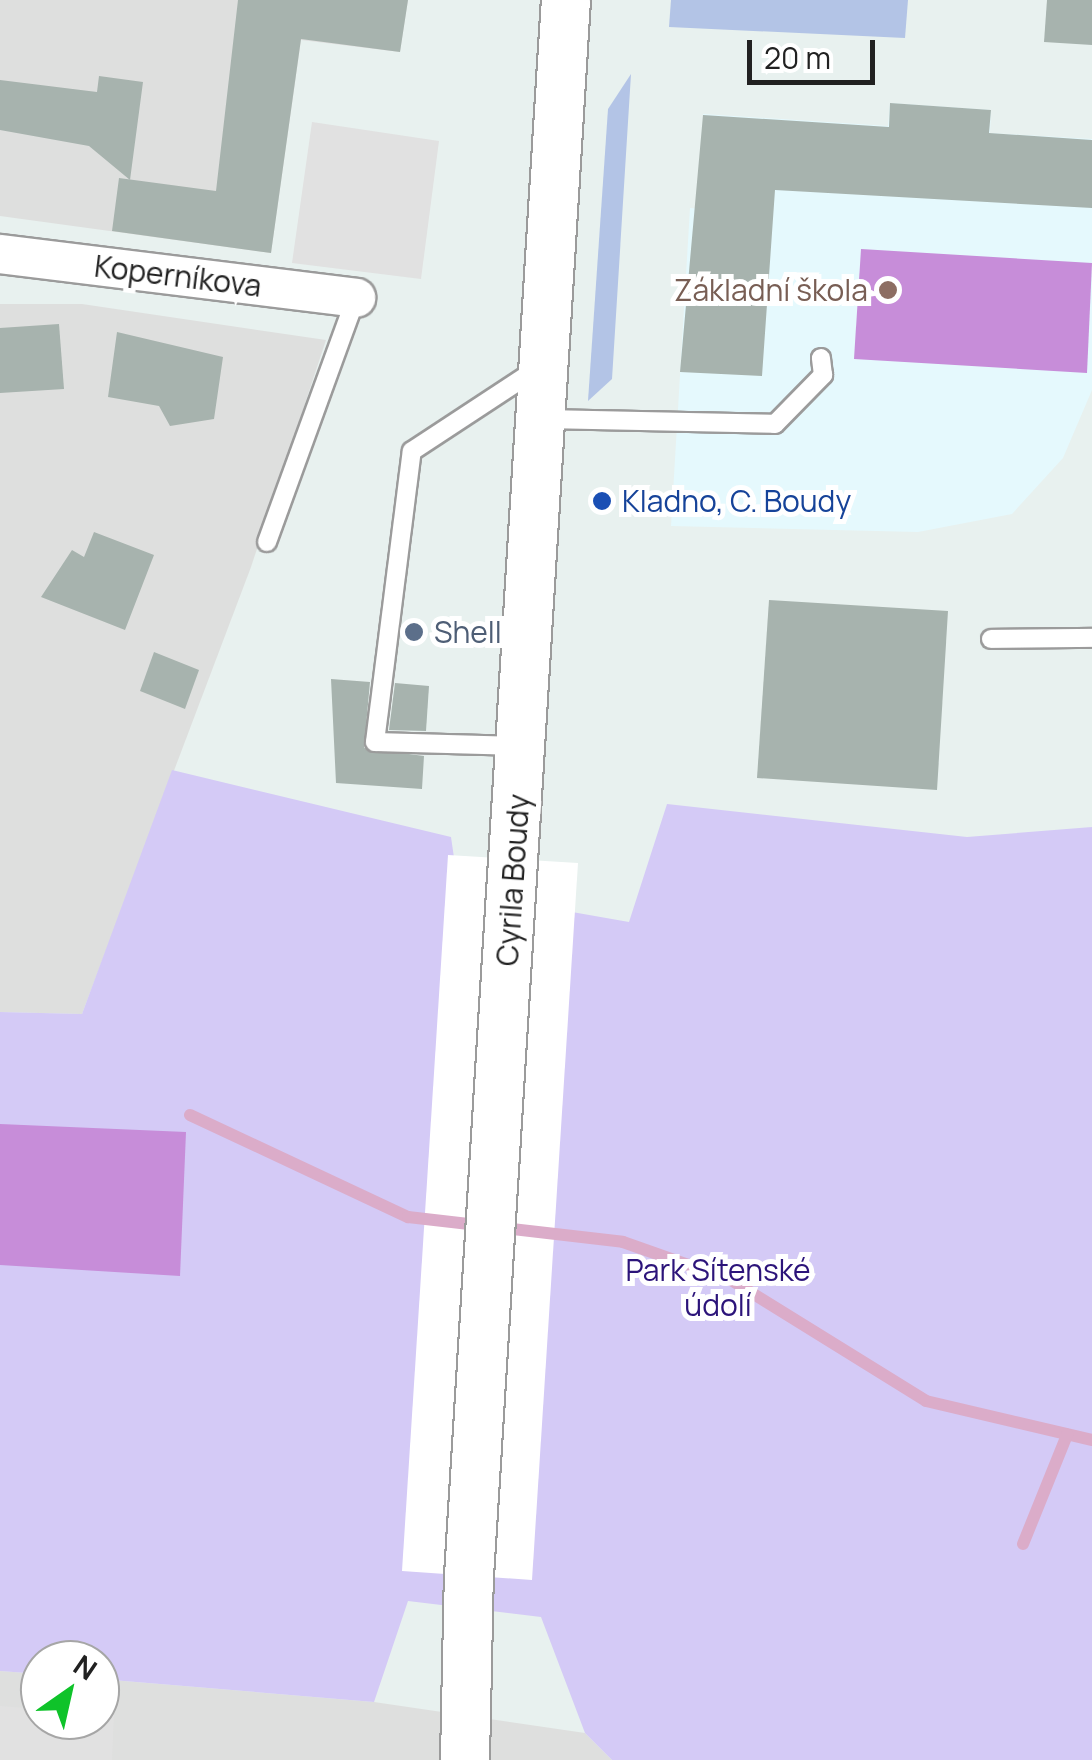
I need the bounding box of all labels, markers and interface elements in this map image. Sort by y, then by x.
scale bar [752,20,880,82]
text: 20 m [764,37,831,78]
street label: Koperníkova [92,248,264,304]
place label: Základní škola [674,272,868,308]
marker: Základní škola [877,279,899,301]
place label: Kladno, C. Boudy [622,483,851,519]
marker: Kladno, C. Boudy [591,490,613,512]
place label: Shell [434,614,502,650]
marker: Shell [403,621,425,643]
street label: Cyrila Boudy [489,793,537,967]
park label: Park Sítenské údolí [625,1252,811,1322]
north arrow [20,1640,120,1740]
text: N [67,1645,105,1688]

